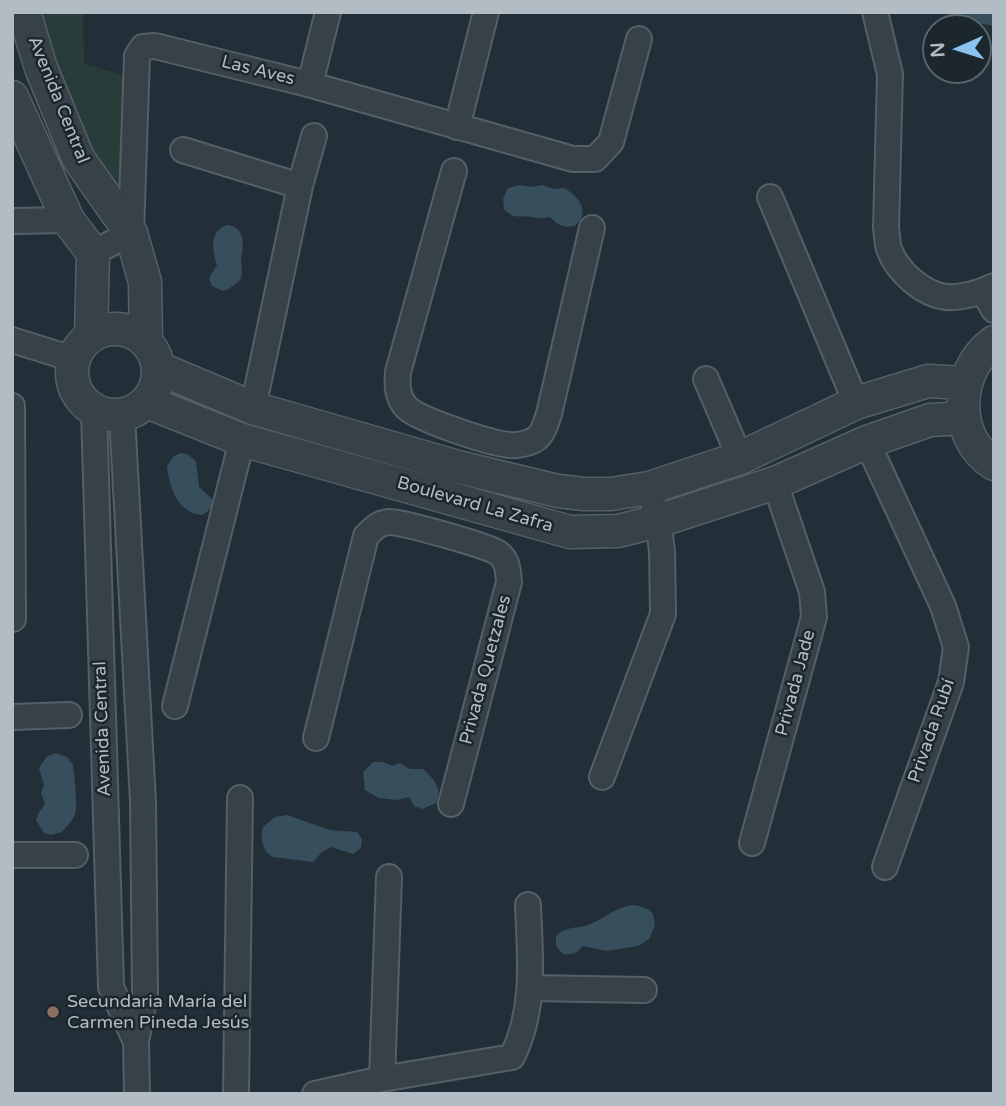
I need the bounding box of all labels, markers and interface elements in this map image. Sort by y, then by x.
north arrow [922,14,992,84]
street label: Avenida Central [23,33,93,167]
text: N [927,42,949,58]
street label: Las Aves [219,51,297,91]
street label: Boulevard La Zafra [394,472,556,538]
street label: Privada Quetzales [456,593,516,747]
street label: Privada Jade [771,628,821,738]
street label: Avenida Central [90,661,116,797]
street label: Privada Rubí [904,676,960,786]
place label: Secundaria María del Carmen Pineda Jesús [67,991,249,1034]
marker: Secundaria María del Carmen Pineda Jesús [45,1004,61,1020]

